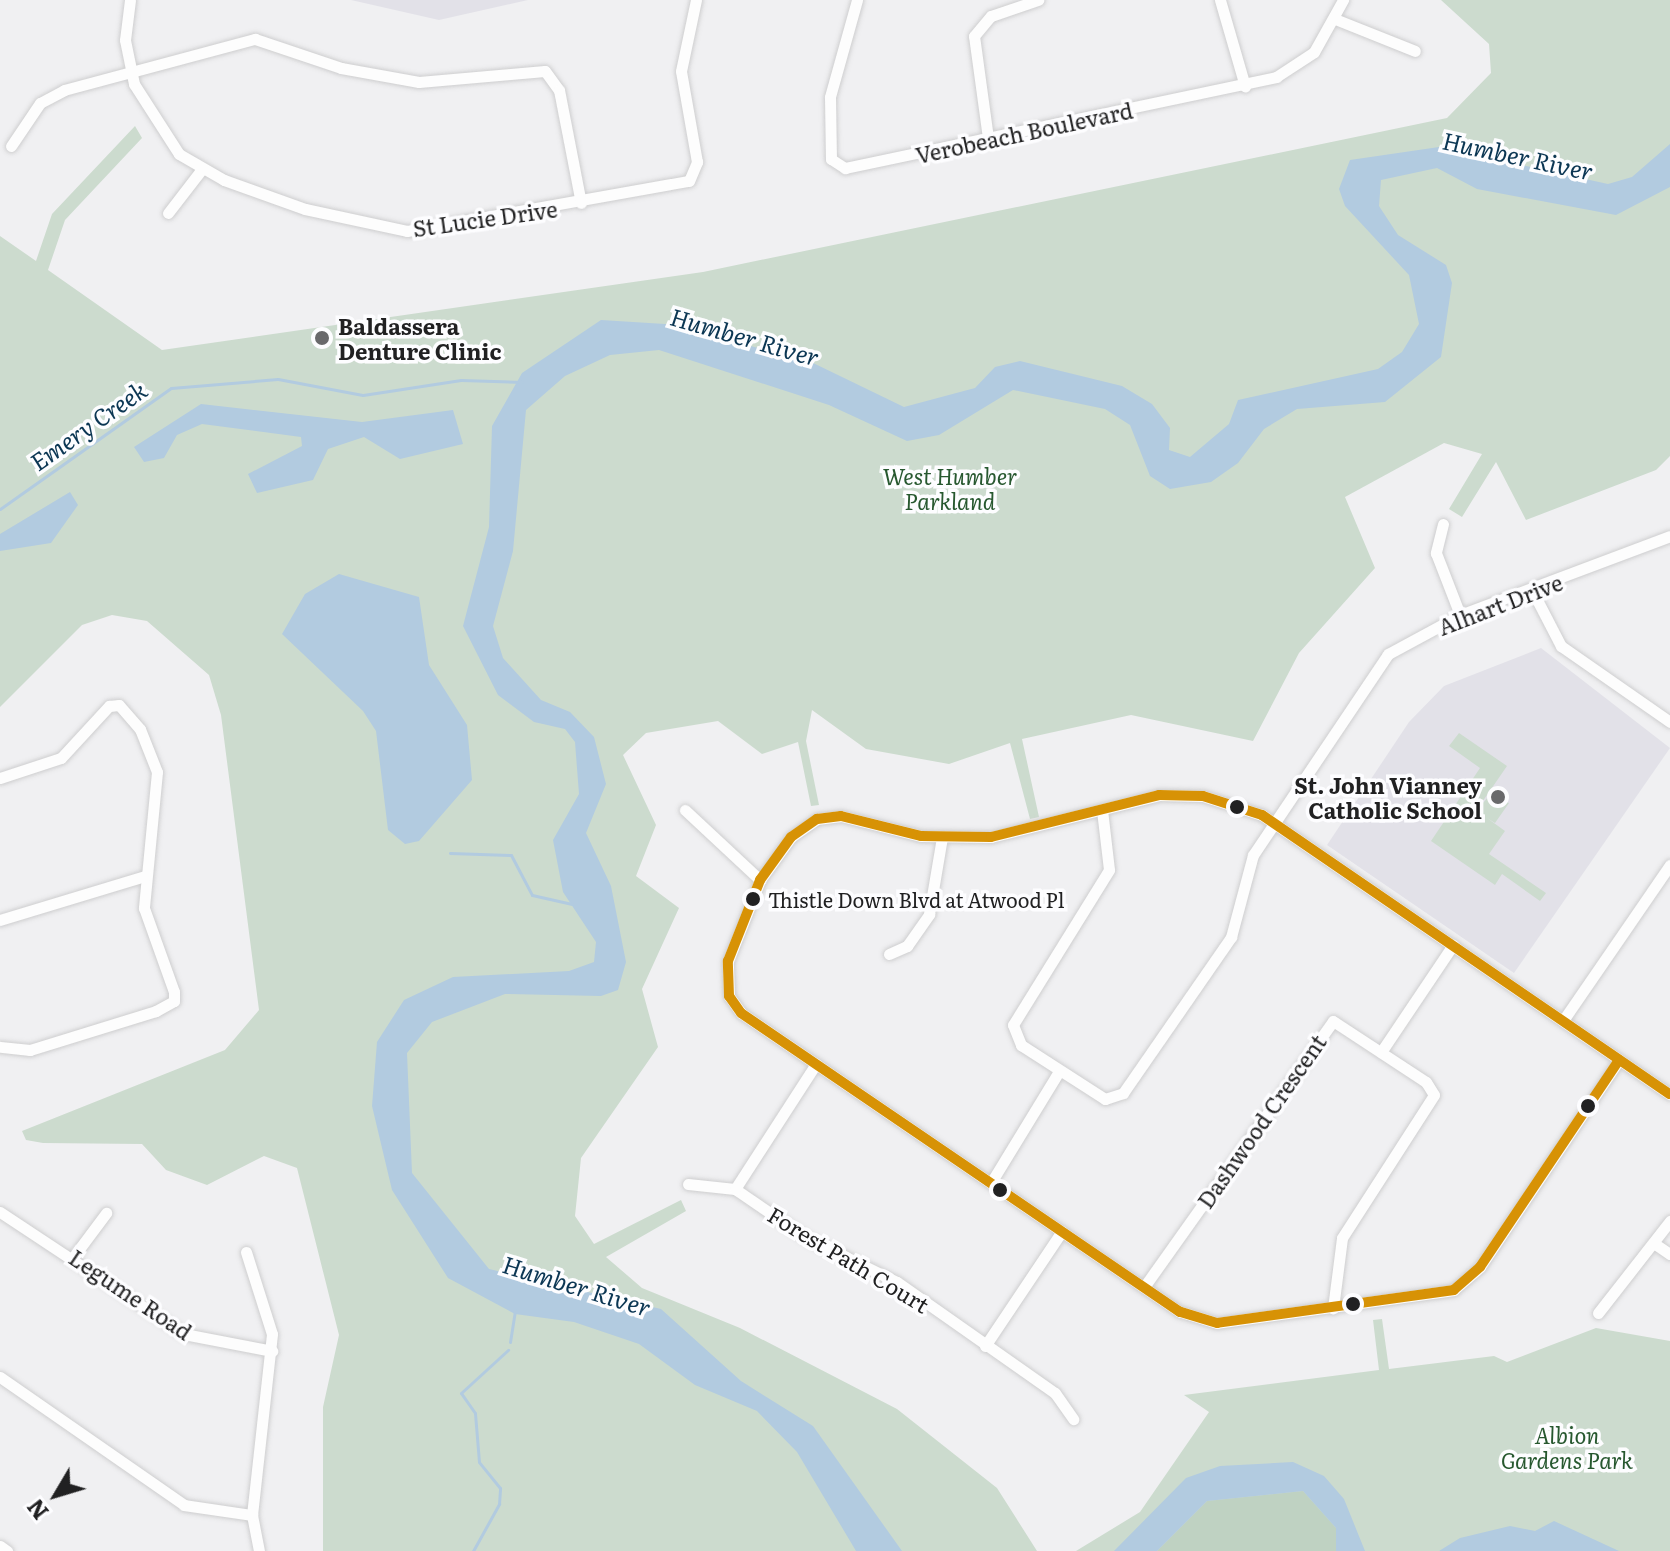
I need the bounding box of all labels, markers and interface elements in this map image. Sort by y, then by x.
street label: Verobeach Boulevard [913,96,1135,168]
water label: Humber River [1440,125,1596,185]
street label: St Lucie Drive [411,195,559,241]
water label: Humber River [667,301,823,371]
place label: Baldassera Denture Clinic [338,312,501,364]
marker: Baldassera Denture Clinic [313,329,331,347]
water label: Emery Creek [24,374,152,476]
park label: West Humber Parkland [883,462,1017,514]
street label: Alhart Drive [1434,568,1566,640]
place label: St. John Vianney Catholic School [1294,771,1482,822]
marker: St. John Vianney Catholic School [1489,788,1507,806]
unlabelled marker [1229,799,1245,815]
place label: Thistle Down Blvd at Atwood Pl [768,887,1064,911]
marker: Thistle Down Blvd at Atwood Pl [745,891,761,907]
street label: Dashwood Crescent [1191,1029,1331,1213]
unlabelled marker [1580,1098,1596,1114]
unlabelled marker [992,1182,1008,1198]
street label: Forest Path Court [764,1200,934,1318]
street label: Legume Road [65,1243,197,1345]
water label: Humber River [499,1249,655,1321]
unlabelled marker [1345,1296,1361,1312]
park label: Albion Gardens Park [1501,1421,1633,1472]
north arrow [16,1455,96,1535]
text: N [18,1493,55,1528]

